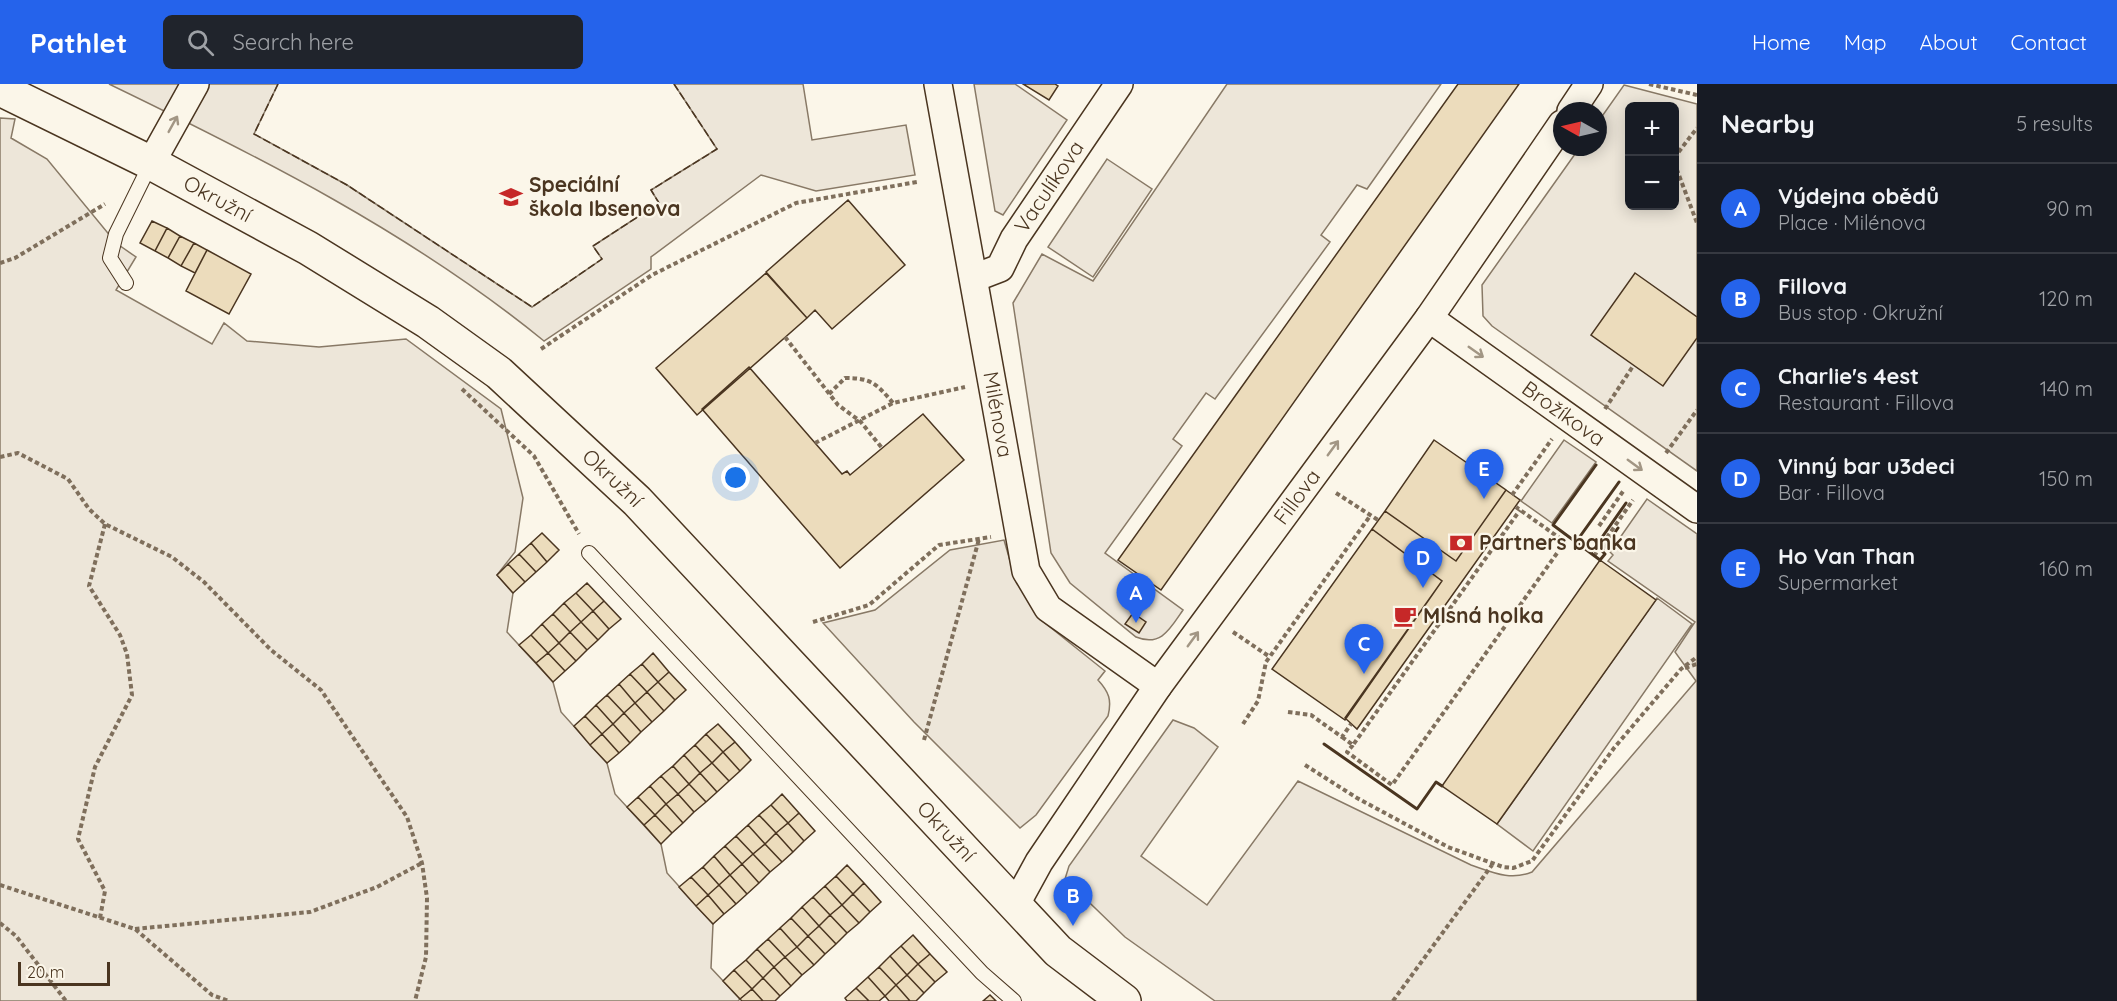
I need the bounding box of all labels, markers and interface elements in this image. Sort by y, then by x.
search box [163,15,583,69]
text: Pathlet [30,25,127,60]
icon: search [184,26,217,59]
text: Search here [232,28,354,56]
text: Home [1752,29,1811,55]
text: Map [1844,29,1887,55]
text: About [1920,29,1978,55]
text: Contact [2011,29,2087,55]
north arrow [1553,102,1607,156]
map controls [1625,102,1679,210]
button: + [1625,102,1679,156]
text: Nearby [1721,107,1815,140]
text: 5 results [2016,111,2093,136]
one-way arrow [168,115,179,133]
street label: Vaculíkova [1008,135,1089,237]
button: − [1625,156,1679,210]
street label: Okružní [179,169,257,228]
place label: Speciální škola Ibsenova [529,171,680,221]
text: Výdejna obědů [1778,182,1939,210]
school or university icon: Speciální škola Ibsenova [498,184,524,210]
text: A [1734,196,1747,221]
text: 90 m [2046,196,2093,221]
text: Place · Milénova [1778,210,1926,235]
text: Fillova [1778,272,1847,300]
text: B [1734,286,1747,311]
text: 120 m [2039,286,2093,311]
text: Bus stop · Okružní [1778,300,1943,325]
one-way arrow [1468,346,1484,358]
text: Charlie's 4est [1778,362,1919,390]
street label: Milénova [978,369,1019,460]
street label: Brožíkova [1517,375,1610,451]
text: C [1734,376,1747,401]
text: 140 m [2040,376,2093,401]
text: Restaurant · Fillova [1778,390,1954,415]
one-way arrow [1327,441,1339,457]
street label: Okružní [577,443,650,512]
pin: E [1464,450,1504,499]
text: Vinný bar u3deci [1778,452,1955,480]
one-way arrow [1626,459,1642,472]
your location [721,463,750,492]
street label: Fillova [1267,464,1325,529]
text: D [1733,466,1748,491]
text: 150 m [2039,466,2093,491]
text: Bar · Fillova [1778,480,1885,505]
place label: Partners banka [1479,529,1636,555]
bank icon: Partners banka [1448,530,1474,556]
pin: D [1404,538,1442,588]
text: Ho Van Than [1778,542,1915,570]
text: E [1735,556,1746,581]
text: 160 m [2039,556,2093,581]
text: Supermarket [1778,570,1898,595]
pin: A [1116,574,1156,623]
place label: Mlsná holka [1423,602,1544,628]
cafe icon: Mlsná holka [1392,603,1418,629]
pin: C [1344,624,1384,674]
one-way arrow [1186,632,1199,648]
street label: Okružní [912,795,982,867]
pin: B [1054,876,1092,926]
scale bar [18,959,110,986]
text: 20 m [27,962,64,982]

